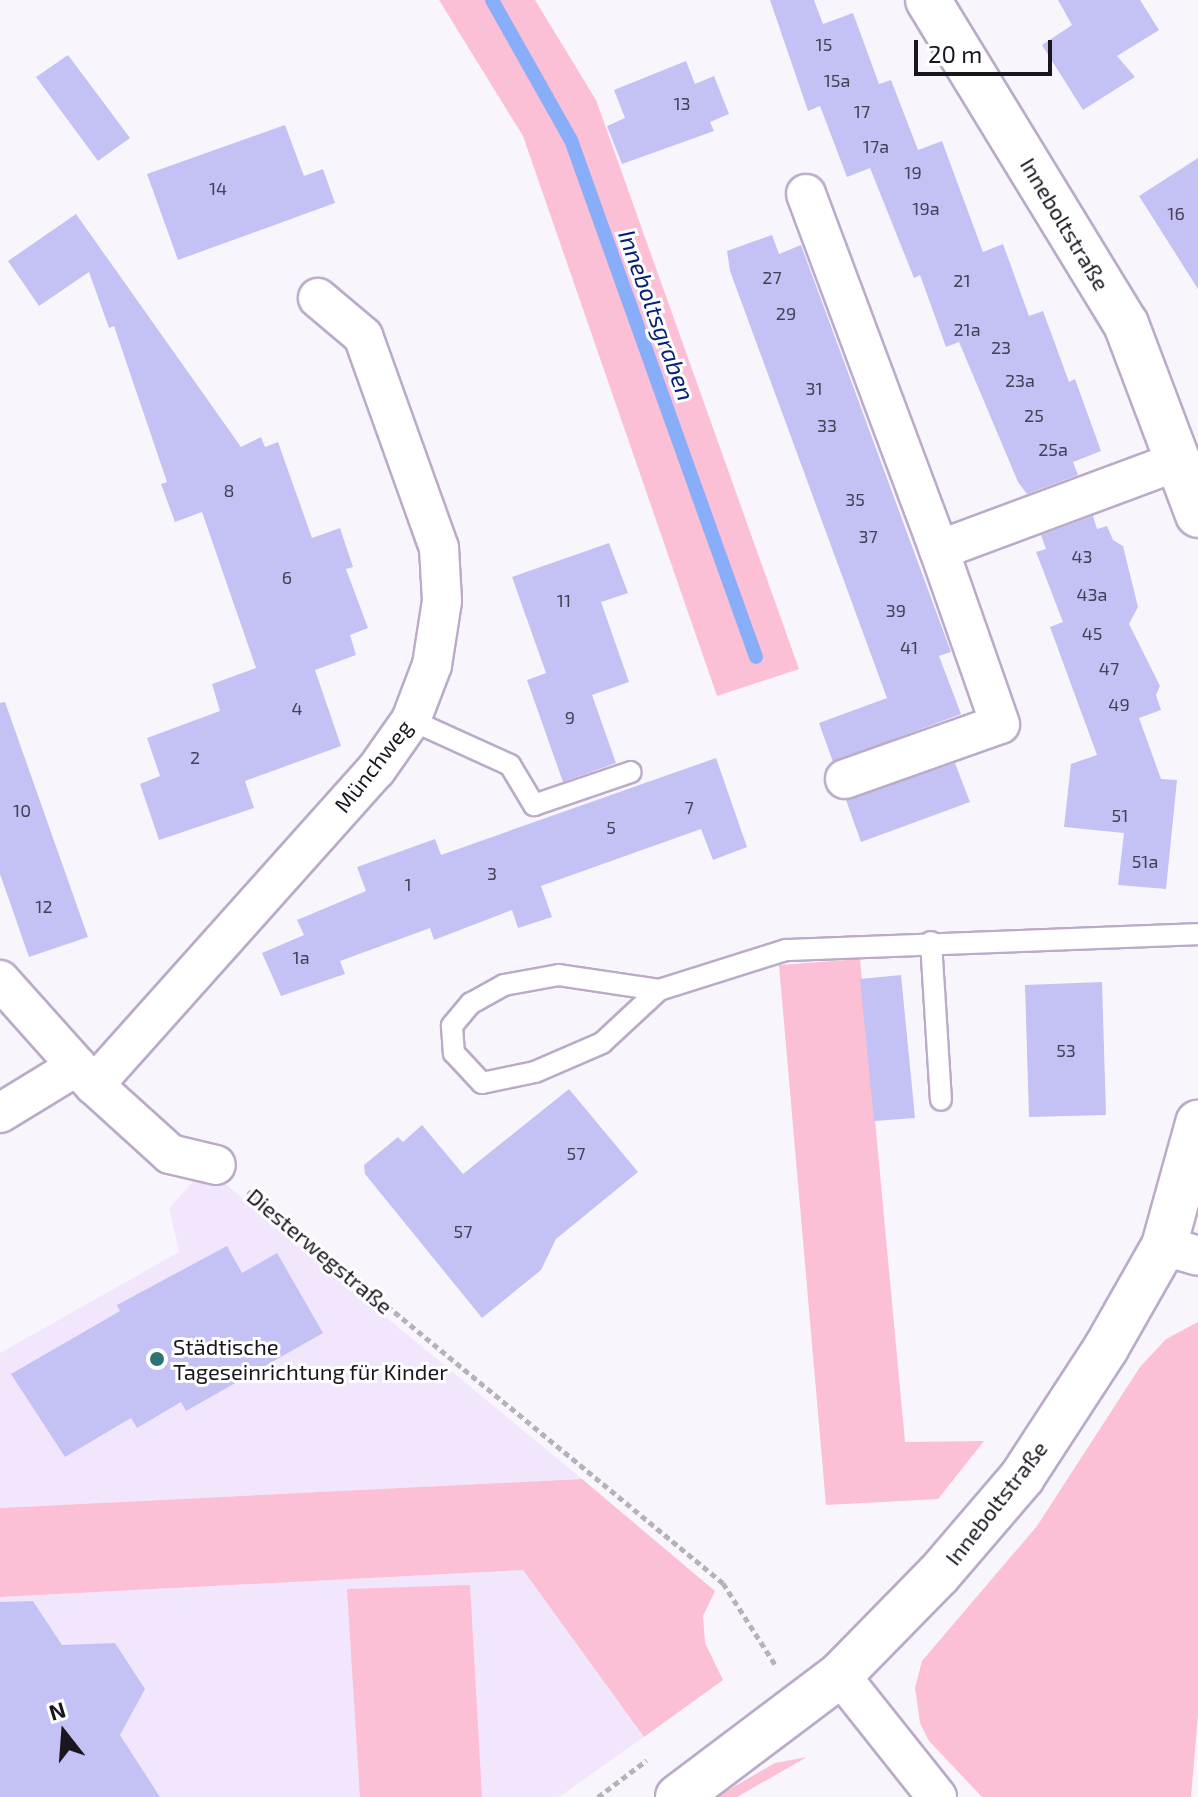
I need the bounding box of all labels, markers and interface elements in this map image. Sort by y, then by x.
scale bar [918,24,1056,74]
house number: 15 [816,33,832,55]
text: 20 m [928,39,982,68]
house number: 15a [824,69,850,91]
house number: 13 [673,92,691,114]
house number: 17 [854,100,870,122]
house number: 17a [863,135,889,157]
street label: Inneboltstraße [1015,153,1115,295]
house number: 19 [904,161,922,183]
house number: 14 [209,177,227,199]
house number: 19a [912,197,940,219]
house number: 16 [1167,202,1185,224]
water label: Inneboltsgraben [613,226,701,404]
house number: 27 [762,266,782,288]
house number: 21 [953,269,971,291]
house number: 29 [776,302,796,324]
house number: 21a [953,318,981,340]
house number: 23 [991,336,1011,358]
house number: 23a [1005,369,1035,391]
house number: 31 [805,377,823,399]
house number: 25 [1024,404,1044,426]
house number: 33 [817,414,837,436]
house number: 25a [1038,438,1068,460]
house number: 8 [224,479,234,501]
house number: 35 [845,488,865,510]
house number: 37 [858,525,878,547]
house number: 43 [1071,545,1093,567]
house number: 6 [282,566,292,588]
house number: 43a [1077,583,1107,605]
house number: 11 [557,589,571,611]
house number: 39 [886,599,906,621]
house number: 45 [1082,622,1102,644]
house number: 41 [900,636,918,658]
house number: 47 [1099,657,1119,679]
house number: 49 [1108,693,1130,715]
house number: 4 [291,697,303,719]
house number: 9 [565,706,575,728]
street label: Münchweg [329,714,417,818]
house number: 2 [190,746,200,768]
house number: 7 [684,796,694,818]
house number: 10 [13,799,31,821]
house number: 51 [1112,804,1128,826]
house number: 5 [606,816,616,838]
house number: 51a [1132,850,1158,872]
house number: 3 [487,862,497,884]
house number: 1 [404,873,412,895]
house number: 12 [35,895,53,917]
house number: 1a [292,946,310,968]
house number: 53 [1056,1039,1076,1061]
house number: 57 [567,1142,585,1164]
street label: Diesterwegstraße [242,1183,398,1319]
house number: 57 [454,1220,472,1242]
place label: Städtische Tageseinrichtung für Kinder [173,1333,449,1384]
marker: Städtische Tageseinrichtung für Kinder [148,1350,166,1368]
street label: Inneboltstraße [939,1436,1053,1570]
north arrow [24,1693,104,1773]
text: N [46,1695,68,1725]

